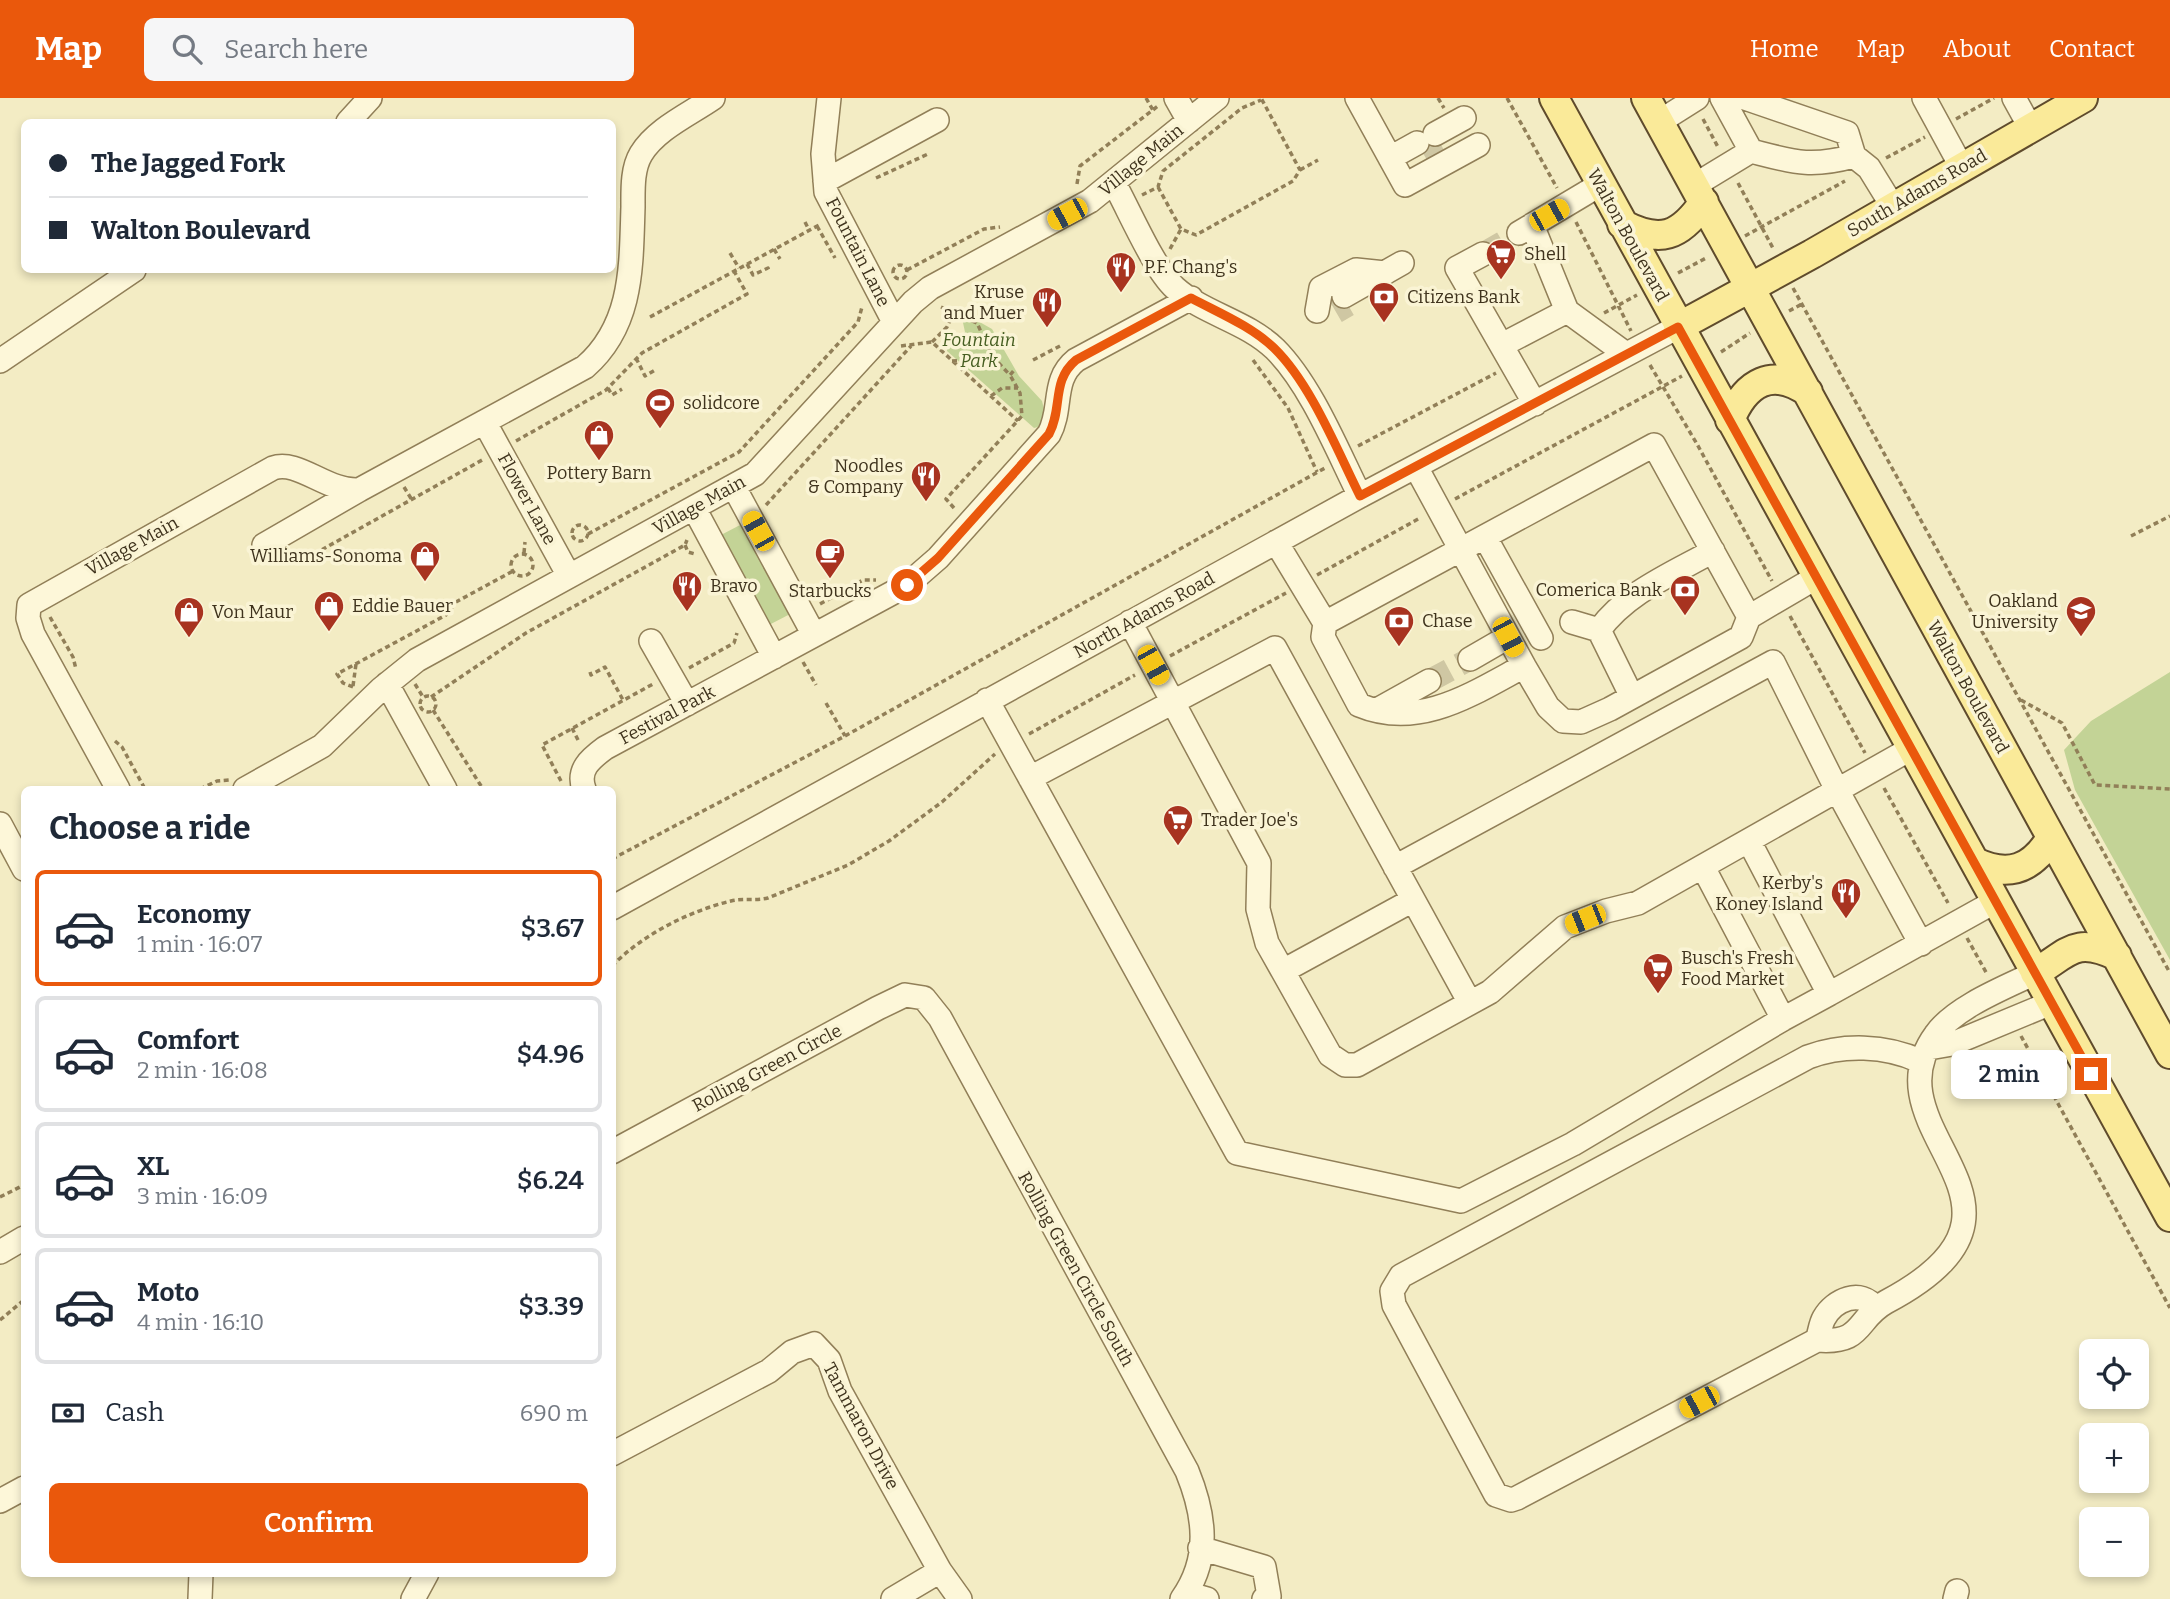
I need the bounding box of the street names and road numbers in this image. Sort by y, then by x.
street label: Village Main [1094,119,1188,201]
street label: South Adams Road [1843,144,1991,242]
street label: Walton Boulevard [1582,165,1674,305]
street label: Fountain Lane [821,194,895,310]
street label: Flower Lane [493,449,561,549]
street label: Village Main [649,470,750,539]
street label: Village Main [82,511,183,580]
street label: North Adams Road [1070,567,1219,663]
street label: Walton Boulevard [1922,617,2014,757]
street label: Festival Park [615,680,719,749]
street label: Rolling Green Circle [689,1019,845,1117]
street label: Rolling Green Circle South [1013,1168,1139,1370]
street label: Tammaron Drive [818,1359,904,1493]

